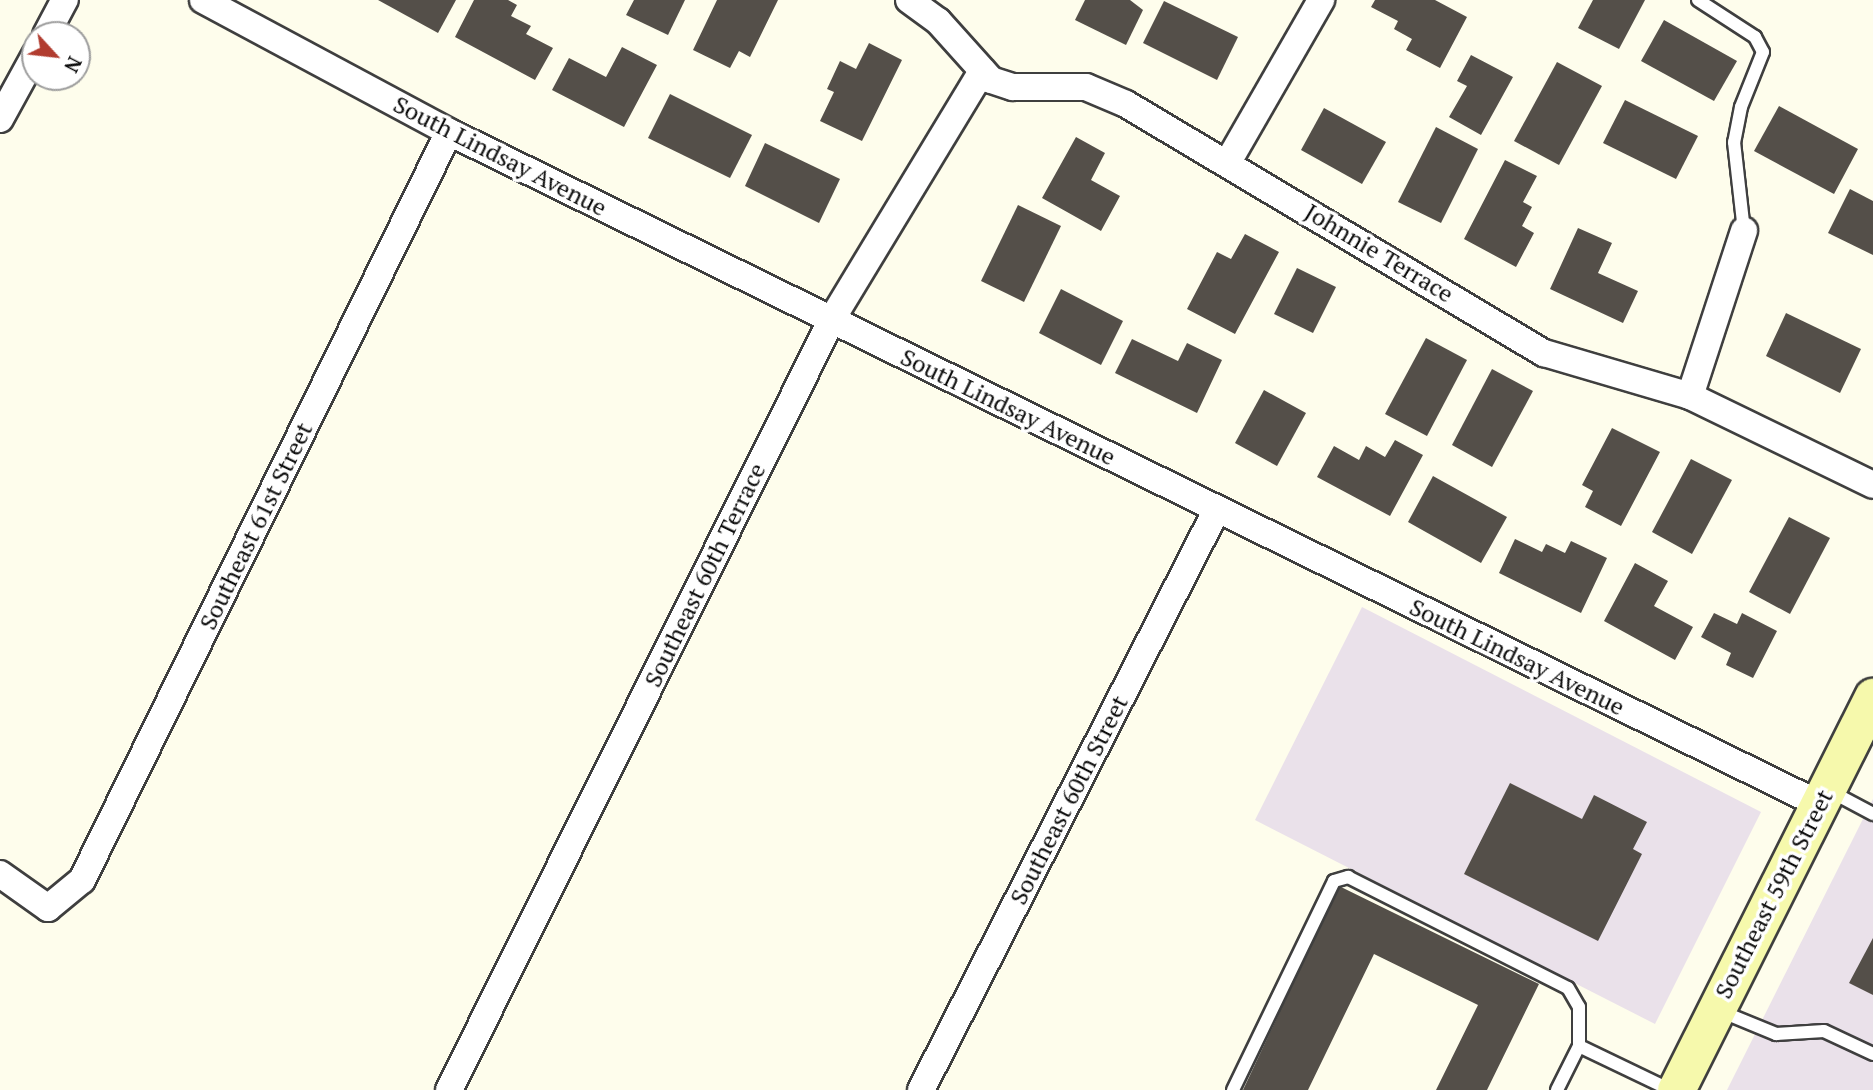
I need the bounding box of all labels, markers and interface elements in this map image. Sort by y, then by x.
north arrow [21,21,91,91]
text: N [59,53,88,77]
street label: South Lindsay Avenue [388,90,612,222]
street label: Johnnie Terrace [1300,197,1458,309]
street label: South Lindsay Avenue [896,342,1120,472]
street label: Southeast 61st Street [193,418,319,634]
street label: Southeast 60th Terrace [638,458,772,692]
street label: South Lindsay Avenue [1405,592,1629,722]
street label: Southeast 60th Street [1004,691,1134,909]
street label: Southeast 59th Street [1709,785,1839,1003]

